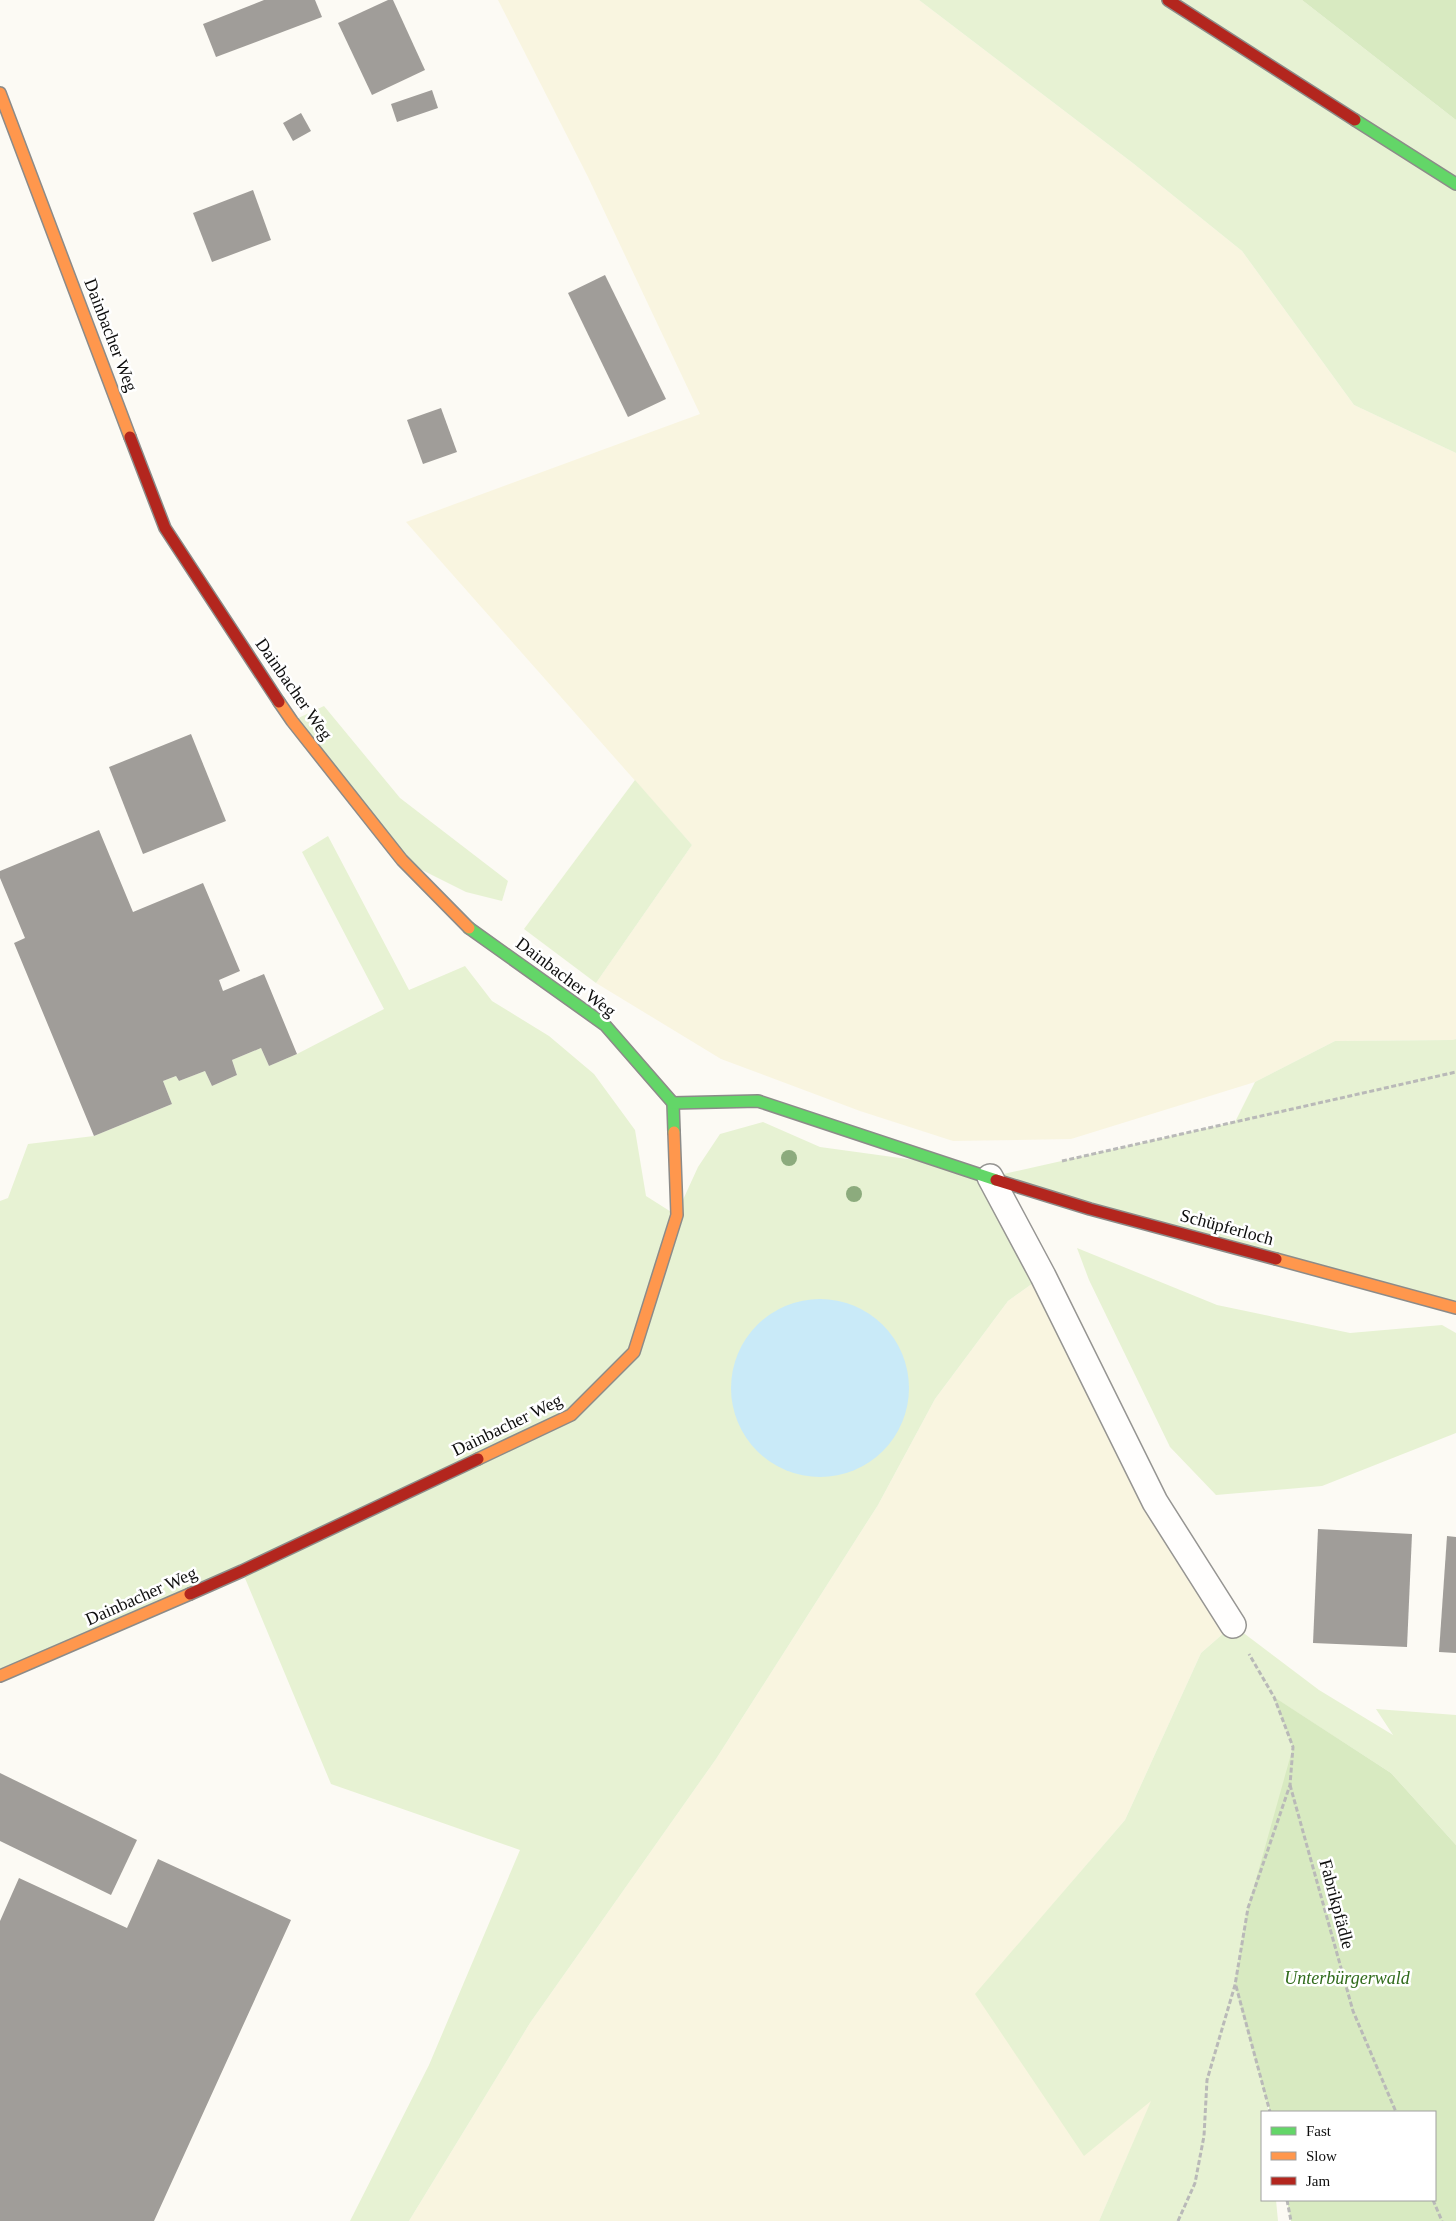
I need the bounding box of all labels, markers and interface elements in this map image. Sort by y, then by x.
street label: Dainbacher Weg [80,276,142,394]
street label: Dainbacher Weg [251,634,337,744]
street label: Dainbacher Weg [512,933,620,1021]
street label: Schüpferloch [1178,1205,1276,1249]
street label: Dainbacher Weg [449,1390,565,1460]
street label: Dainbacher Weg [82,1563,200,1629]
street label: Fabrikpfädle [1315,1857,1359,1951]
park label: Unterbürgerwald [1284,1968,1411,1988]
legend [1261,2111,1436,2201]
text: Fast [1306,2123,1332,2139]
text: Slow [1306,2148,1337,2164]
text: Jam [1306,2173,1330,2189]

